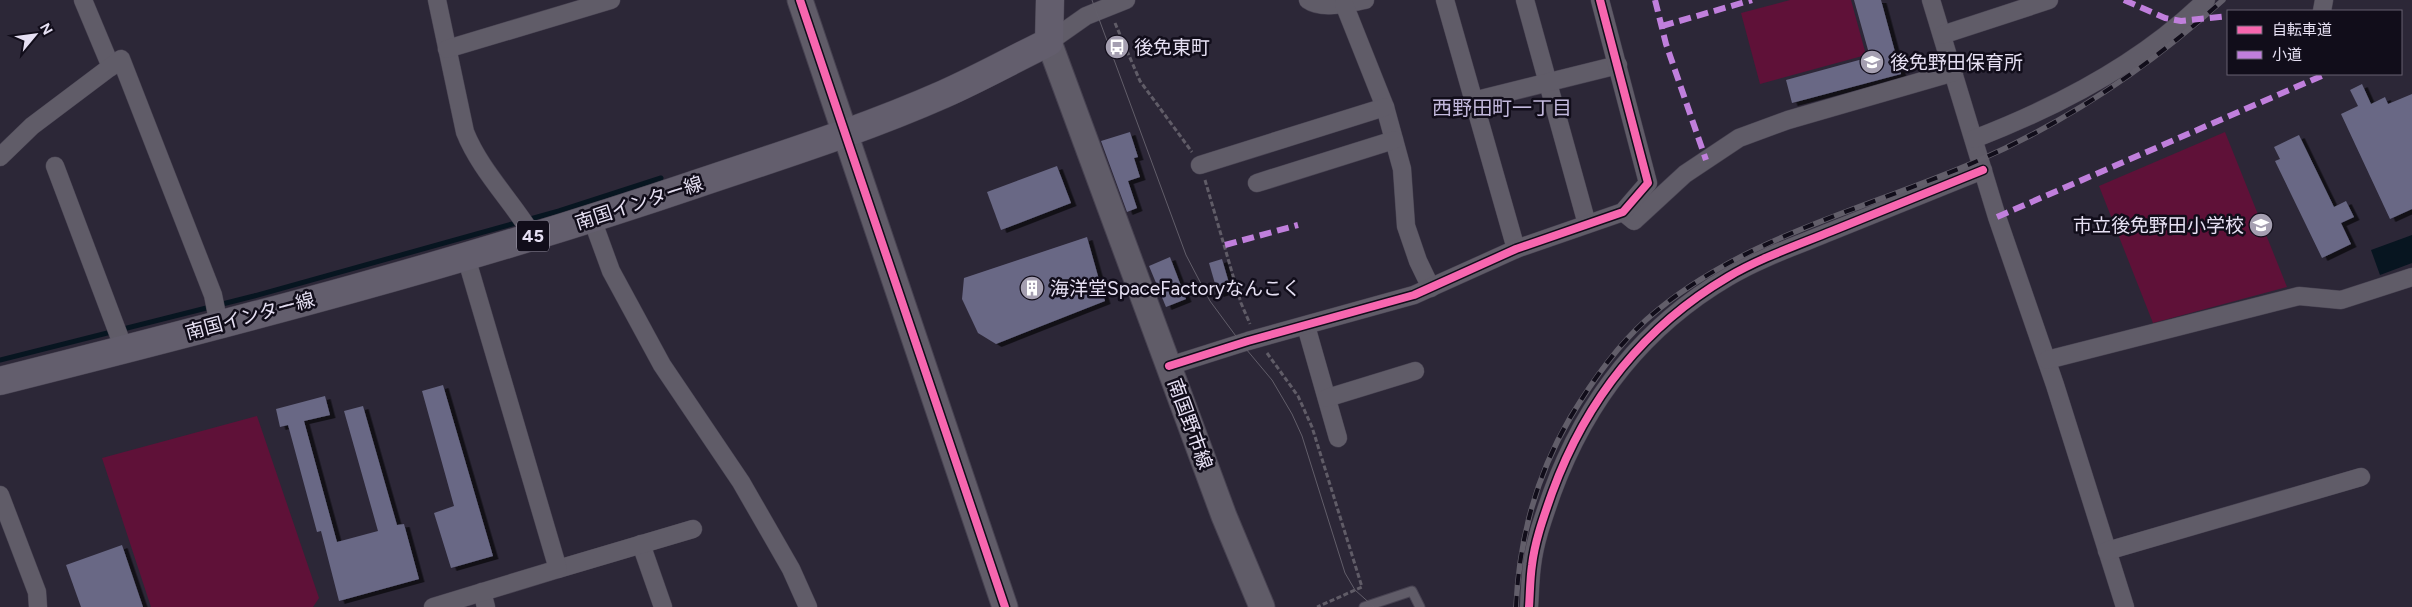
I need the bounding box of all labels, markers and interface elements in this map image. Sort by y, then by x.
north arrow [10,10,60,60]
legend [2227,10,2402,75]
text: N [36,20,56,38]
text: 自転車道 [2272,21,2332,39]
bus stop icon: 後免東町 [1104,34,1130,60]
place label: 後免東町 [1134,36,1210,59]
text: 小道 [2272,46,2302,64]
school or university icon: 後免野田保育所 [1859,49,1885,75]
place label: 後免野田保育所 [1890,51,2023,74]
district label: 西野田町一丁目 [1432,96,1572,120]
street label: 南国インター線 [572,172,706,234]
school or university icon: 市立後免野田小学校 [2248,212,2274,238]
place label: 市立後免野田小学校 [2073,214,2244,237]
road number: 45 [517,220,549,252]
building icon: 海洋堂SpaceFactoryなんこく [1019,275,1045,301]
place label: 海洋堂SpaceFactoryなんこく [1050,277,1301,300]
street label: 南国インター線 [183,288,317,344]
street label: 南国野市線 [1163,375,1217,473]

